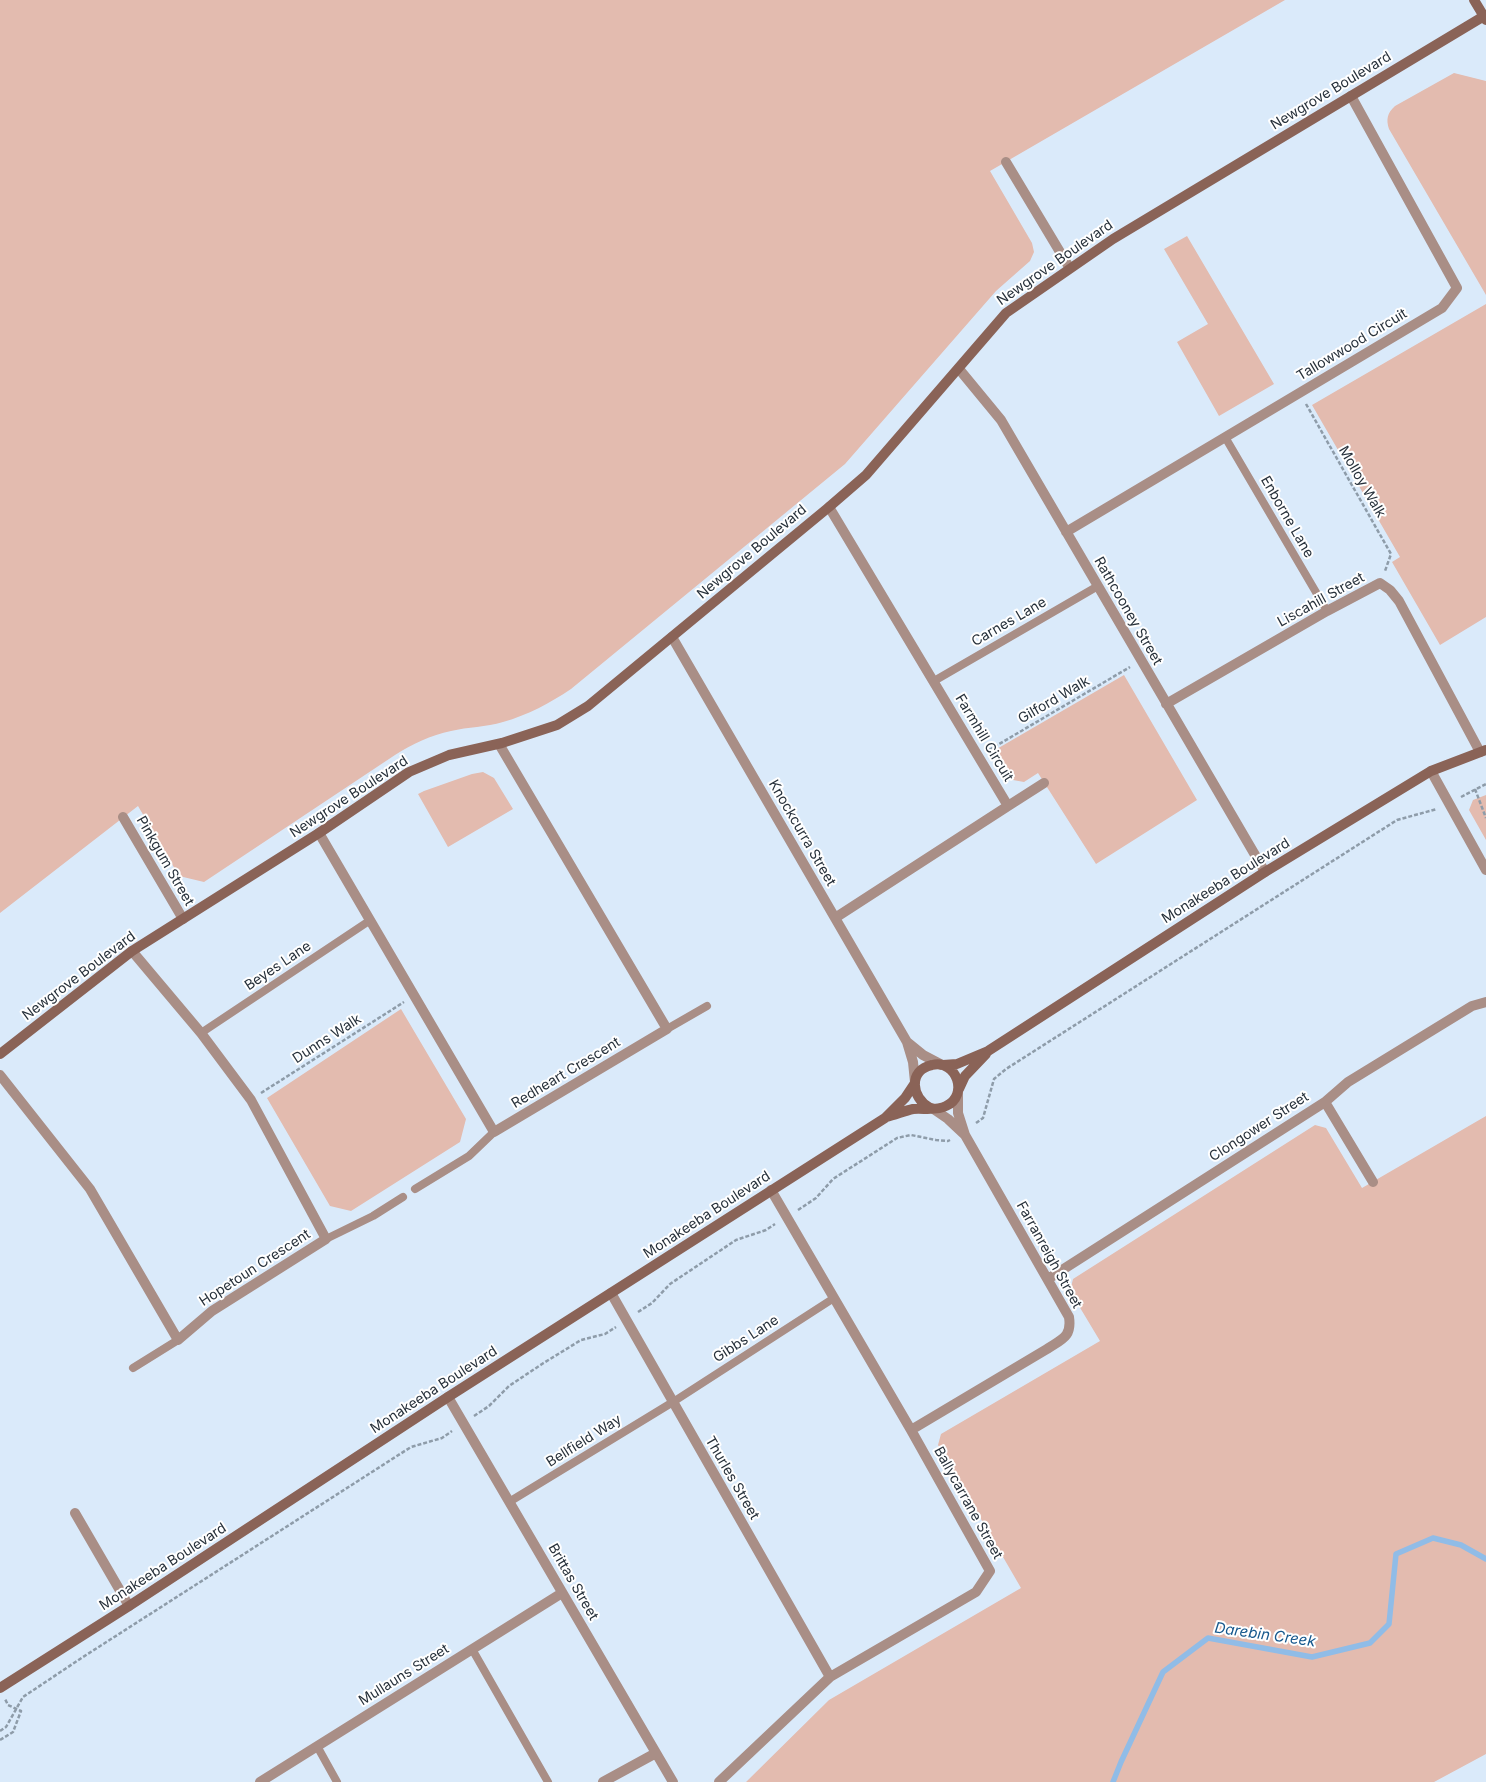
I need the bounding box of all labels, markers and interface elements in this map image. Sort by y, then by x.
street label: Newgrove Boulevard [1268,48,1394,134]
street label: Newgrove Boulevard [994,217,1116,309]
street label: Tallowwood Circuit [1294,305,1410,385]
street label: Molloy Walk [1335,443,1389,521]
street label: Enborne Lane [1257,473,1317,561]
street label: Newgrove Boulevard [694,501,810,603]
street label: Rathcooney Street [1090,554,1166,668]
street label: Liscahill Street [1275,569,1367,631]
street label: Carnes Lane [969,594,1049,650]
street label: Gilford Walk [1015,673,1093,727]
street label: Farmhill Circuit [951,691,1017,785]
street label: Newgrove Boulevard [287,753,411,841]
street label: Knockcurra Street [765,777,839,889]
street label: Pinkgum Street [133,813,197,909]
street label: Monakeeba Boulevard [1159,835,1293,927]
street label: Newgrove Boulevard [19,928,139,1024]
street label: Beyes Lane [242,938,314,994]
street label: Dunns Walk [290,1011,364,1067]
street label: Redheart Crescent [509,1034,623,1112]
street label: Clongower Street [1206,1089,1312,1165]
street label: Monakeeba Boulevard [640,1168,774,1262]
street label: Farranreigh Street [1013,1199,1085,1311]
street label: Hopetoun Crescent [196,1226,314,1310]
street label: Gibbs Lane [710,1312,782,1366]
street label: Monakeeba Boulevard [367,1343,501,1437]
street label: Bellfield Way [543,1411,625,1471]
street label: Thurles Street [701,1433,763,1523]
street label: Ballycarrane Street [930,1444,1006,1562]
street label: Monakeeba Boulevard [96,1520,230,1614]
street label: Brittas Street [544,1541,602,1623]
water label: Darebin Creek [1213,1619,1317,1651]
street label: Mullauns Street [356,1641,452,1709]

